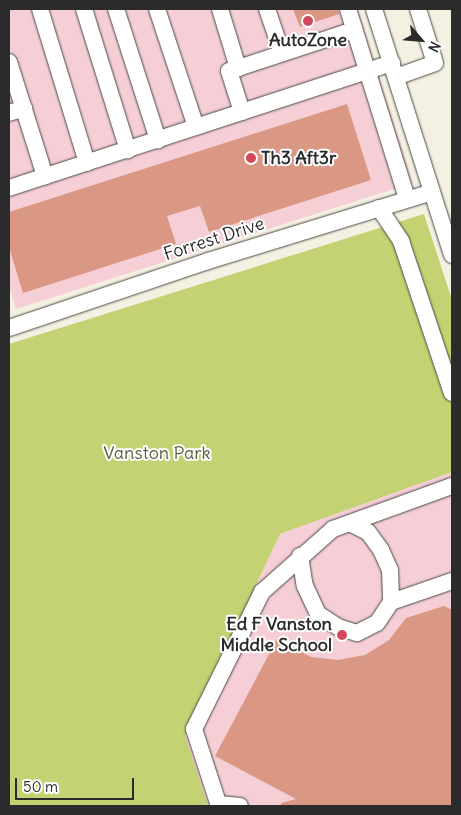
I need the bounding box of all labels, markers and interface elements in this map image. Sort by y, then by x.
marker: AutoZone [302,15,314,27]
north arrow [396,15,446,65]
place label: AutoZone [269,29,347,51]
text: N [424,38,445,55]
place label: Th3 Aft3r [261,147,336,169]
marker: Th3 Aft3r [245,152,257,164]
street label: Forrest Drive [161,213,267,265]
park label: Vanston Park [103,442,211,464]
place label: Ed F Vanston Middle School [220,614,332,656]
marker: Ed F Vanston Middle School [336,629,348,641]
scale bar [18,768,136,800]
text: 50 m [23,777,58,796]

